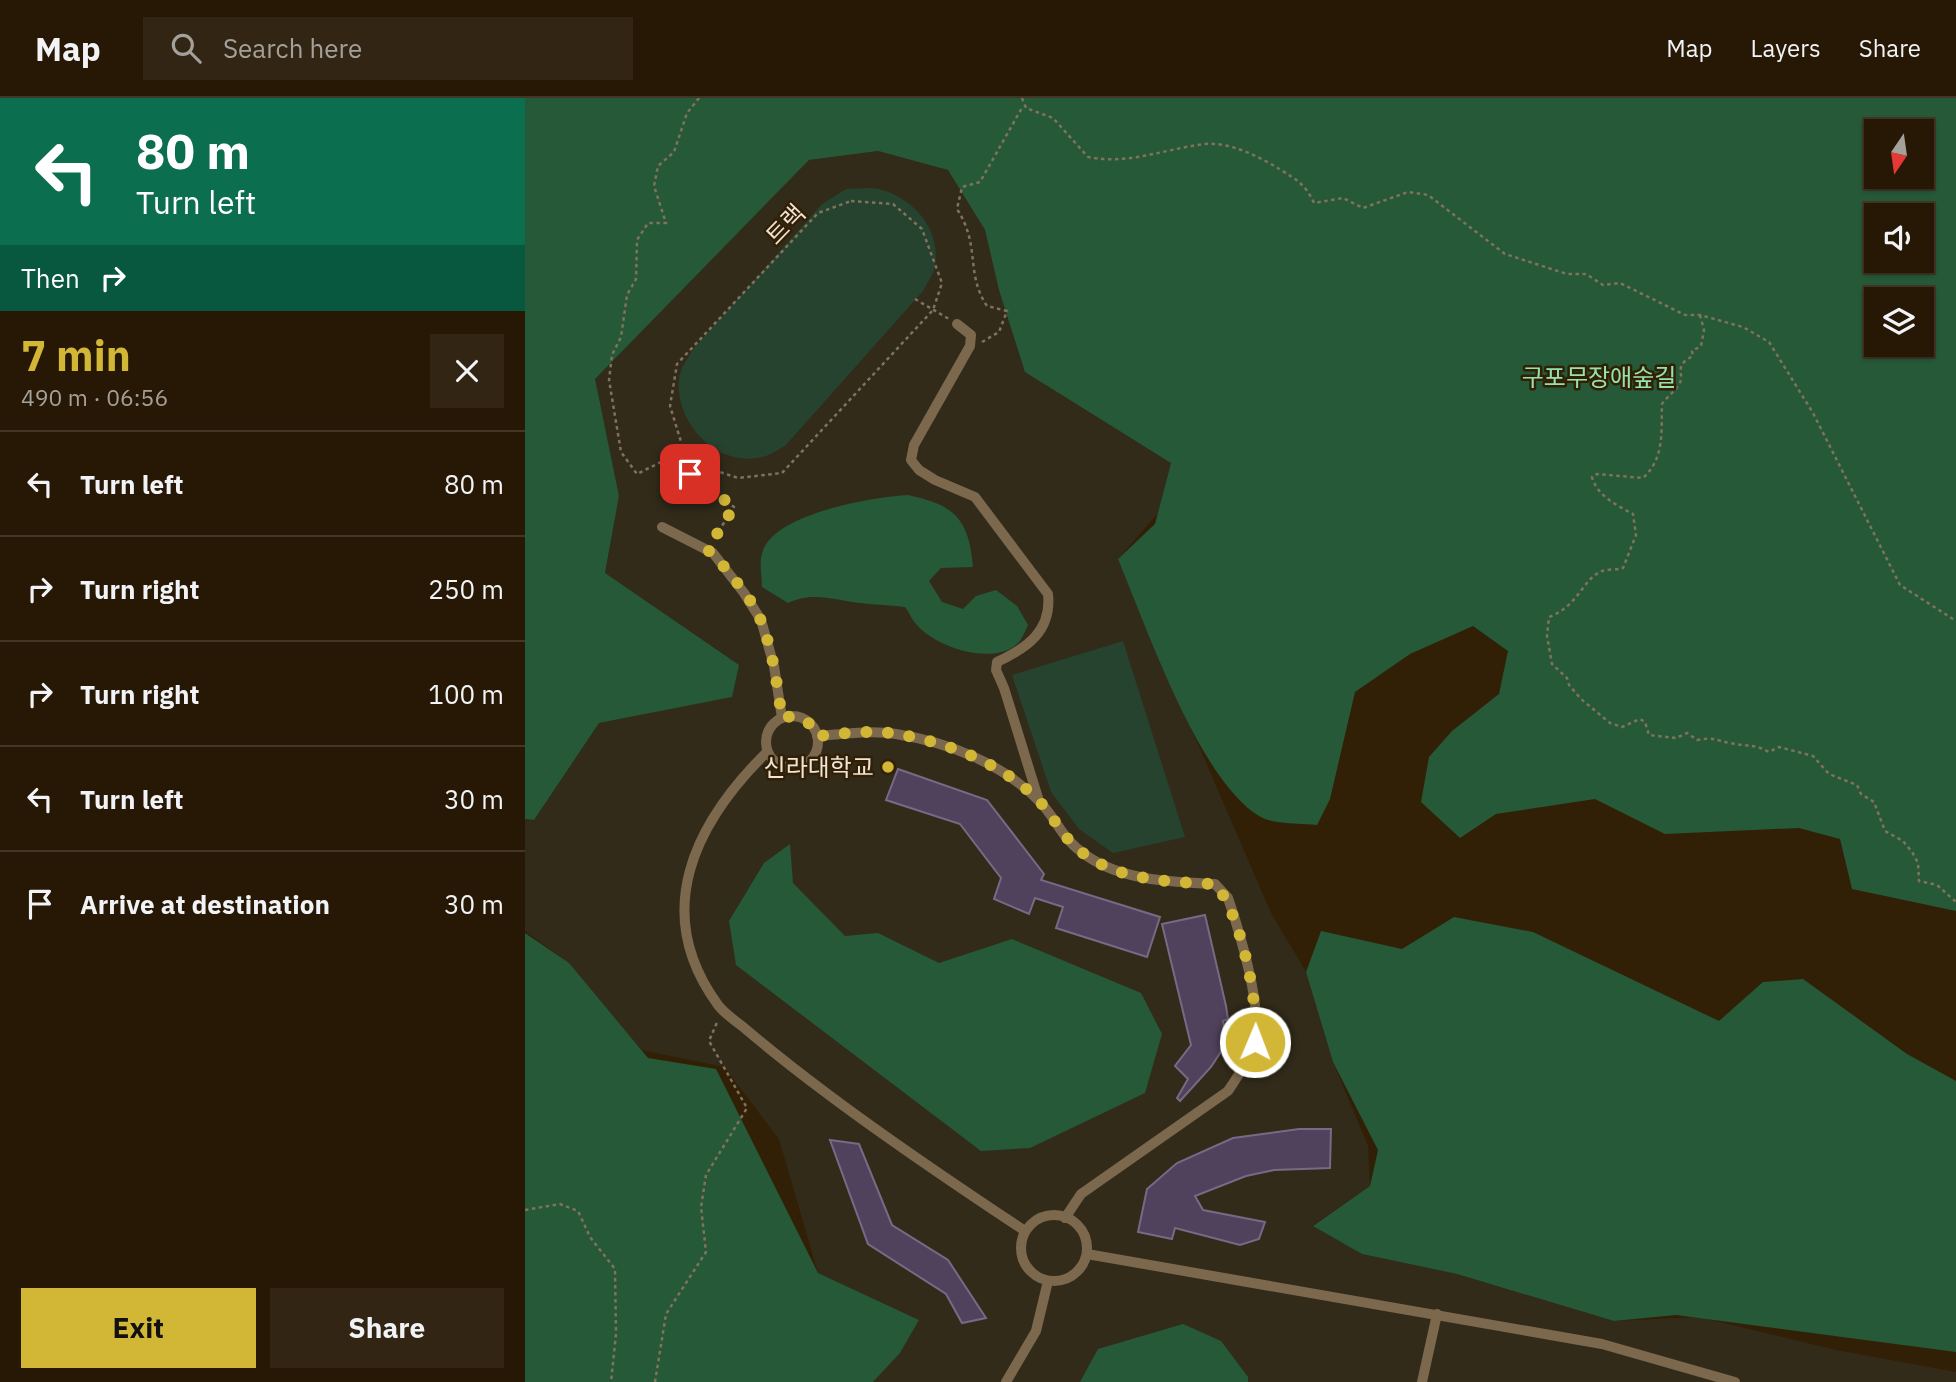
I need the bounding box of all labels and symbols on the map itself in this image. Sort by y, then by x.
north arrow [1864,119,1934,189]
street label: 트랙 [758,197,812,251]
park label: 구포무장애숲길 [1522,361,1676,393]
pin [660,444,720,504]
place label: 신라대학교 [764,751,874,783]
marker: 신라대학교 [880,759,896,775]
position arrow [1218,1005,1292,1079]

